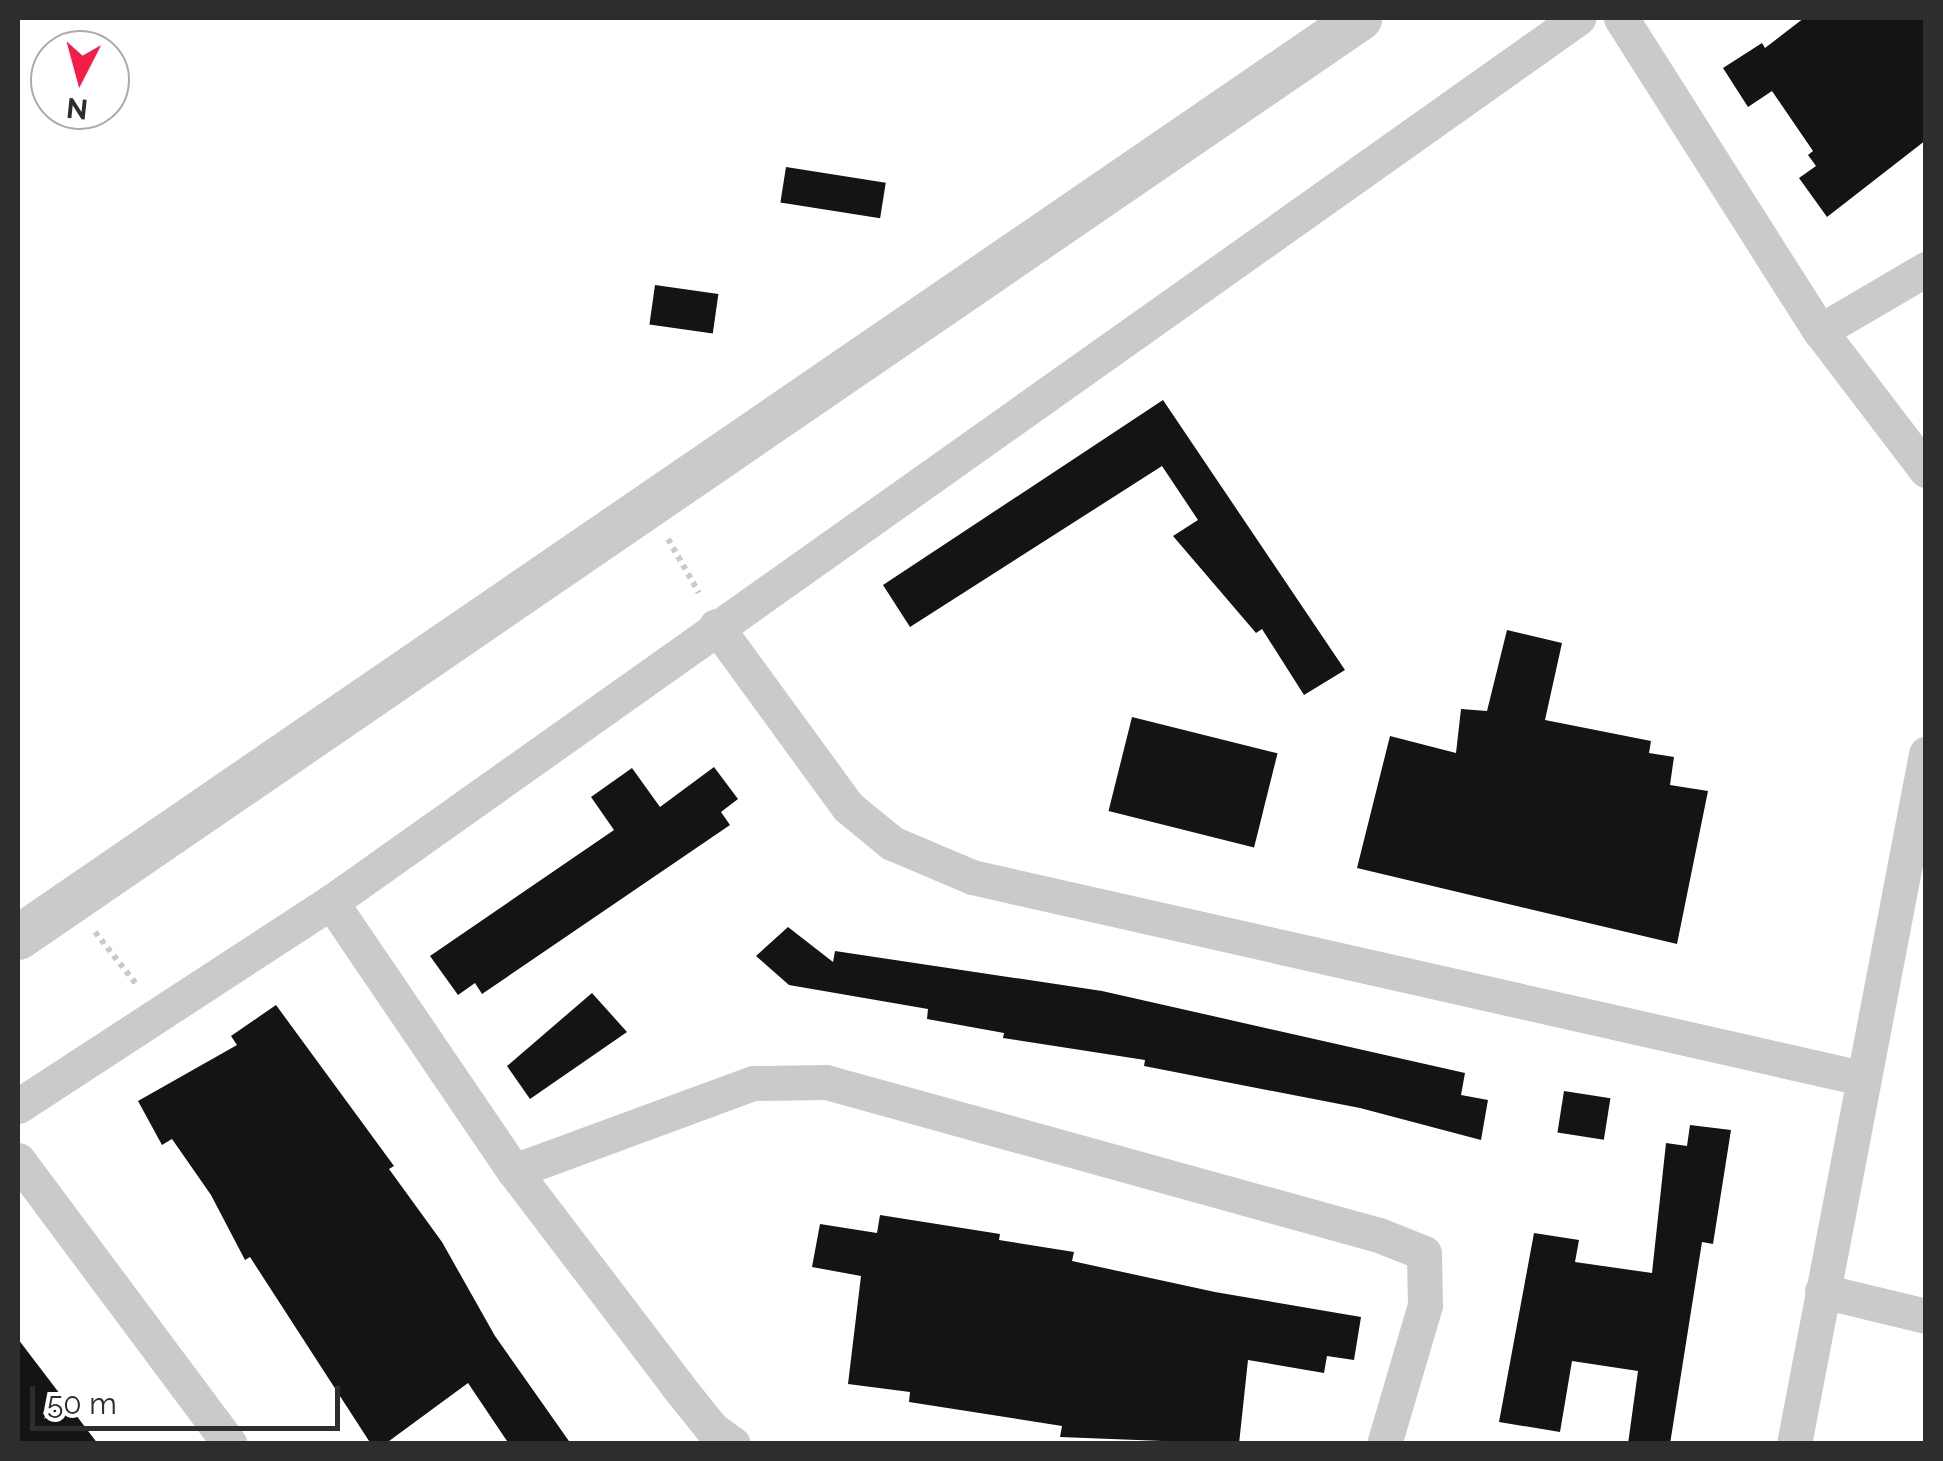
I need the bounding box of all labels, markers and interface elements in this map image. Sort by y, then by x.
north arrow [30,30,130,130]
text: N [65,91,89,126]
scale bar [35,1366,345,1428]
text: 50 m [47,1386,117,1421]

